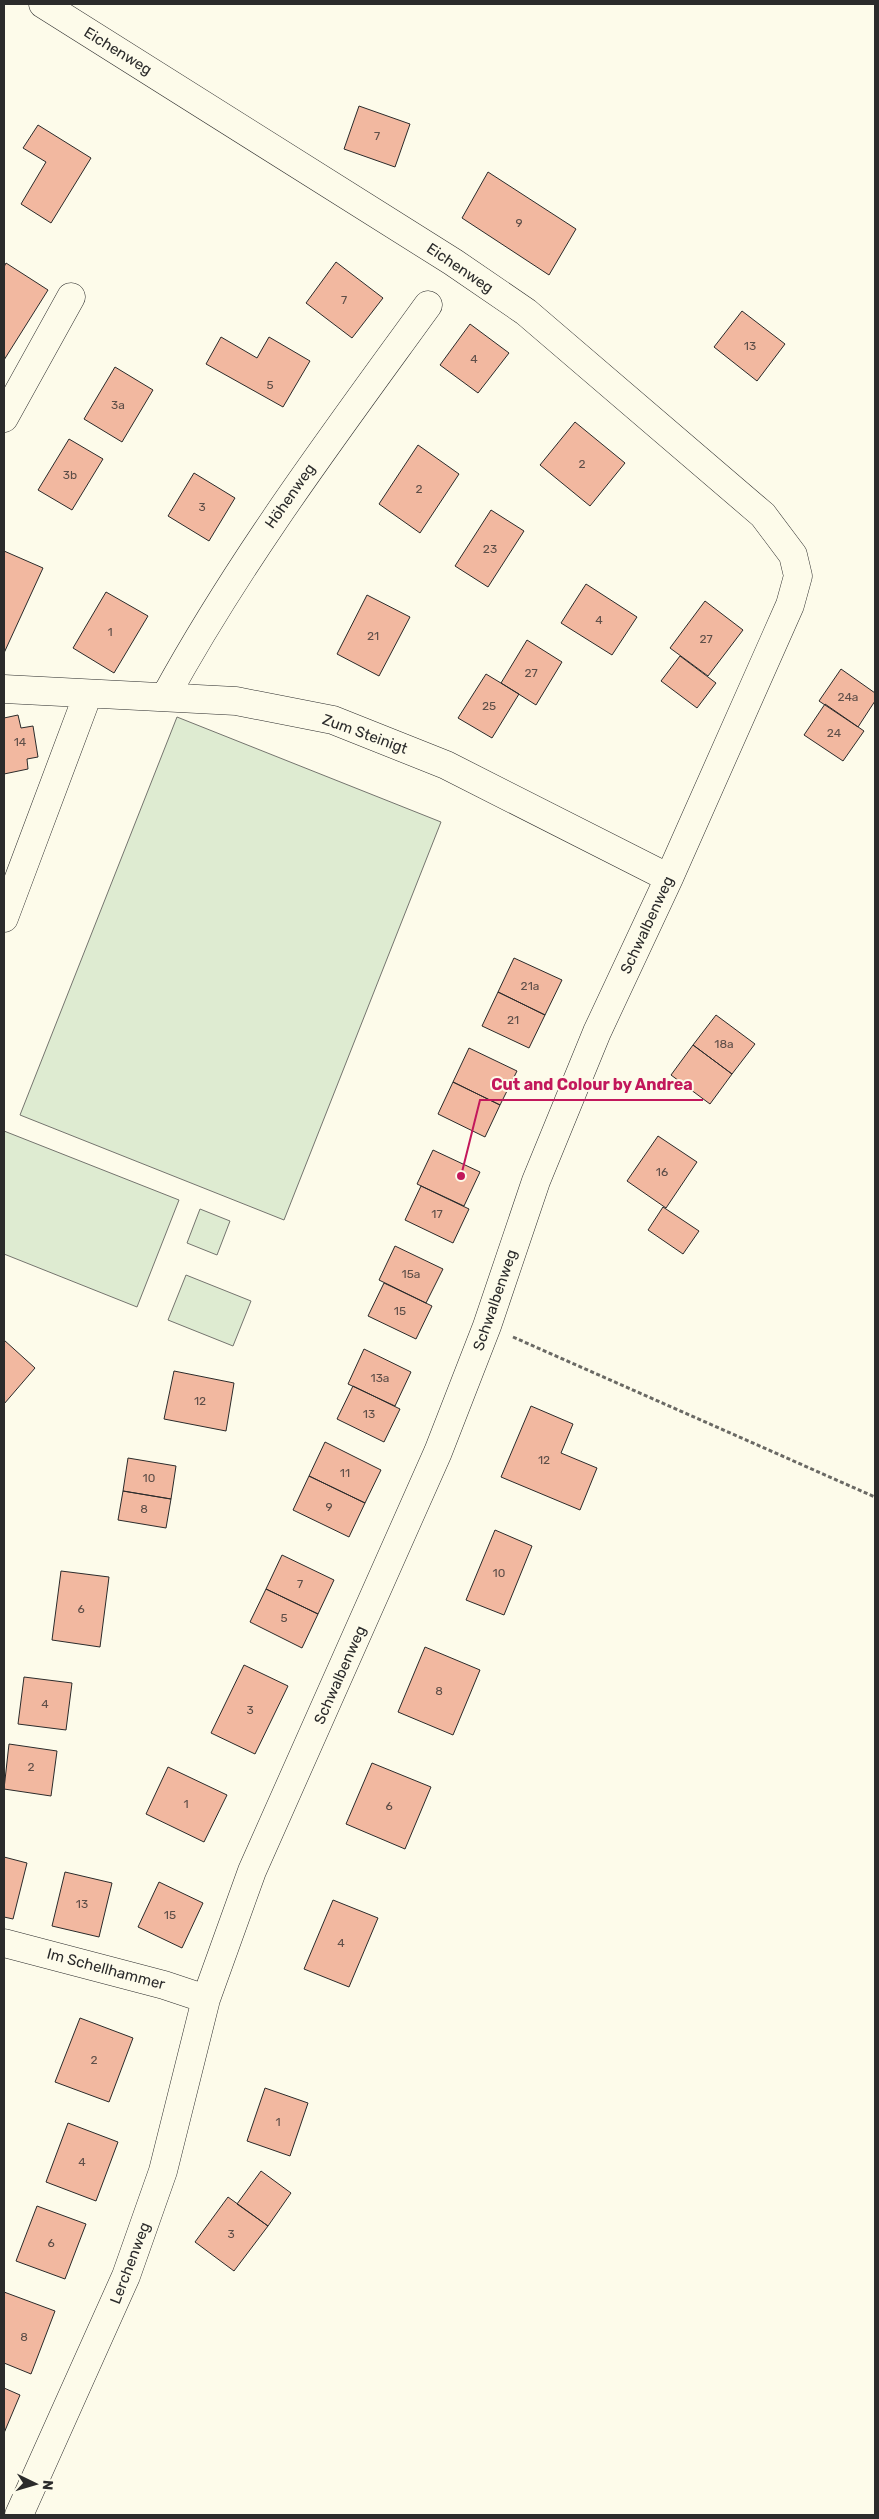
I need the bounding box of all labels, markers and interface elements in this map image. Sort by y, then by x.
street label: Eichenweg [81,23,155,79]
house number: 7 [374,129,380,143]
house number: 9 [515,216,523,230]
street label: Eichenweg [423,239,497,297]
house number: 7 [341,293,347,307]
house number: 13 [744,339,756,353]
house number: 4 [470,352,478,366]
house number: 5 [266,378,274,392]
house number: 3a [111,398,125,412]
house number: 2 [578,457,586,471]
street label: Höhenweg [261,460,319,532]
house number: 3b [63,468,77,482]
house number: 2 [415,482,423,496]
house number: 3 [198,500,206,514]
house number: 23 [483,542,497,556]
house number: 4 [595,613,603,627]
house number: 1 [107,625,113,639]
house number: 21 [367,629,379,643]
house number: 27 [699,632,713,646]
house number: 27 [524,666,538,680]
house number: 24a [837,690,859,704]
house number: 25 [482,699,496,713]
street label: Zum Steinigt [320,710,410,758]
house number: 24 [827,726,842,740]
house number: 14 [14,735,27,749]
street label: Schwalbenweg [616,873,678,977]
house number: 21a [521,979,539,993]
house number: 21 [507,1013,519,1027]
house number: 18a [714,1037,734,1051]
callout: Cut and Colour by Andrea [480,1069,703,1100]
text: Cut and Colour by Andrea [491,1075,693,1094]
house number: 16 [656,1165,668,1179]
house number: 17 [431,1207,443,1221]
street label: Schwalbenweg [469,1247,521,1353]
house number: 15a [402,1267,420,1281]
house number: 15 [394,1304,406,1318]
house number: 13a [371,1371,389,1385]
house number: 12 [194,1394,206,1408]
house number: 13 [363,1407,375,1421]
house number: 12 [538,1453,550,1467]
house number: 11 [340,1466,350,1480]
house number: 10 [143,1471,155,1485]
house number: 9 [325,1500,333,1514]
house number: 8 [140,1502,148,1516]
house number: 10 [493,1566,505,1580]
house number: 7 [297,1577,303,1591]
house number: 6 [77,1602,85,1616]
house number: 5 [280,1611,288,1625]
street label: Schwalbenweg [310,1623,370,1727]
house number: 8 [435,1684,443,1698]
house number: 4 [41,1697,49,1711]
house number: 3 [246,1703,254,1717]
house number: 2 [27,1760,35,1774]
house number: 1 [183,1797,189,1811]
house number: 6 [385,1799,393,1813]
house number: 13 [76,1897,88,1911]
house number: 15 [164,1908,176,1922]
house number: 4 [337,1936,345,1950]
street label: Im Schellhammer [45,1945,167,1994]
house number: 2 [90,2053,98,2067]
house number: 1 [275,2115,281,2129]
house number: 4 [78,2155,86,2169]
street label: Lerchenweg [106,2220,154,2306]
house number: 3 [227,2227,235,2241]
house number: 6 [47,2236,55,2250]
house number: 8 [20,2330,28,2344]
north arrow [10,2459,60,2509]
text: N [39,2479,56,2491]

